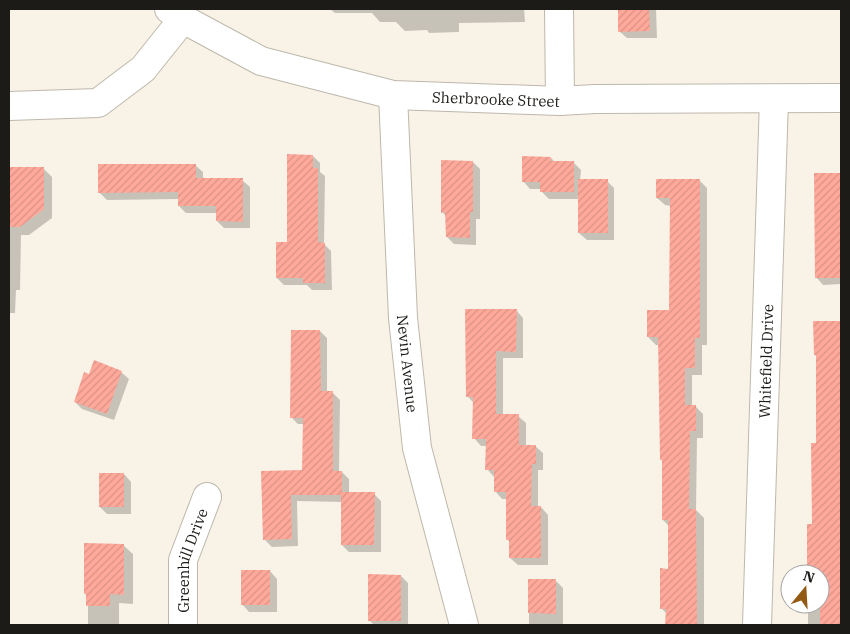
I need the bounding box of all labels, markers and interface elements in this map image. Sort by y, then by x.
street label: Sherbrooke Street [432,87,560,110]
street label: Whitefield Drive [754,304,777,419]
street label: Nevin Avenue [393,314,423,413]
street label: Greenhill Drive [174,505,211,613]
north arrow [780,564,830,614]
text: N [801,566,817,587]

